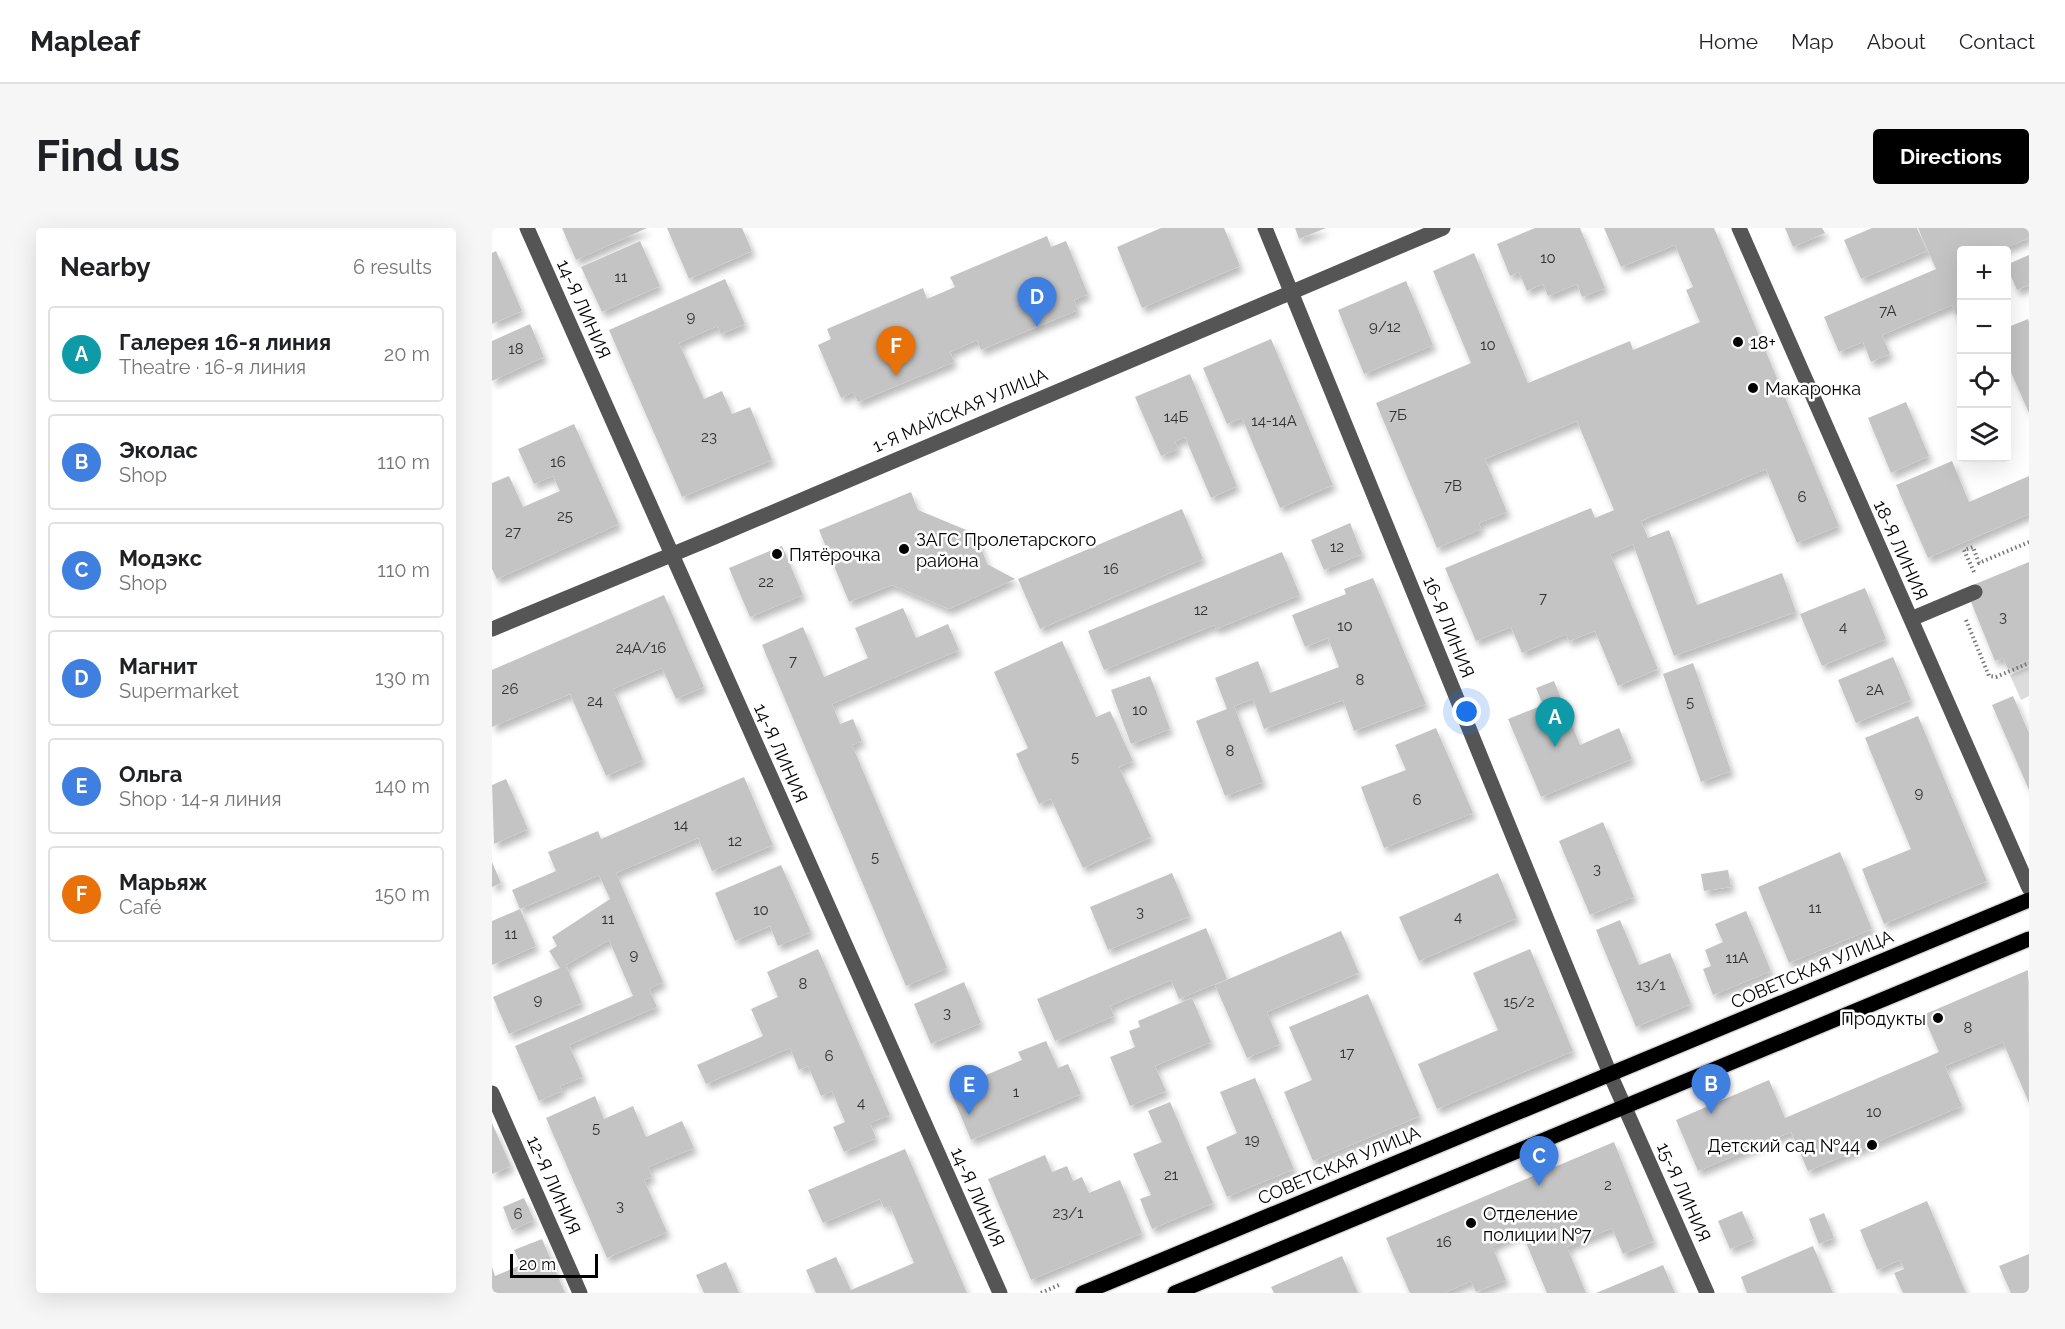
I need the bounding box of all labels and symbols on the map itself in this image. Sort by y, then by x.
house number: 10 [1540,249,1556,267]
street label: 14-Я ЛИНИЯ [553,256,615,362]
house number: 11 [615,268,628,286]
pin: D [1018,278,1056,327]
house number: 7А [1879,302,1897,320]
house number: 9 [687,308,696,326]
house number: 9/12 [1369,318,1401,336]
pin: F [876,326,916,376]
place label: 18+ [1750,332,1776,353]
marker: 18+ [1731,335,1745,349]
house number: 10 [1480,336,1496,354]
house number: 18 [508,340,524,358]
street label: 1-Я МАЙСКАЯ УЛИЦА [869,364,1051,456]
place label: Макаронка [1765,378,1861,399]
marker: Макаронка [1746,381,1760,395]
house number: 7Б [1389,406,1407,424]
house number: 14Б [1164,408,1188,426]
house number: 14-14А [1251,412,1297,430]
house number: 23 [701,428,717,446]
house number: 16 [550,453,566,471]
house number: 7В [1444,477,1462,495]
house number: 6 [1797,488,1807,506]
street label: 18-Я ЛИНИЯ [1870,497,1932,603]
house number: 25 [557,507,573,525]
house number: 27 [505,523,521,541]
place label: ЗАГС Пролетарского района [916,529,1097,571]
house number: 12 [1330,538,1344,556]
marker: ЗАГС Пролетарского района [897,542,911,556]
place label: Пятёрочка [789,544,881,565]
marker: Пятёрочка [770,547,784,561]
house number: 16 [1103,560,1119,578]
house number: 22 [758,573,774,591]
street label: 16-Я ЛИНИЯ [1419,573,1479,681]
house number: 7 [1539,589,1547,607]
house number: 12 [1194,601,1208,619]
house number: 3 [1999,608,2007,626]
house number: 10 [1337,617,1353,635]
house number: 4 [1839,618,1847,636]
house number: 24А/16 [616,639,666,657]
house number: 7 [789,652,797,670]
house number: 8 [1356,671,1365,689]
house number: 26 [502,680,518,698]
house number: 2А [1866,681,1884,699]
house number: 24 [587,692,603,710]
house number: 5 [1686,693,1694,711]
your location [1452,697,1481,726]
pin: A [1536,698,1574,747]
street label: 14-Я ЛИНИЯ [750,700,812,806]
house number: 10 [1132,701,1148,719]
house number: 8 [1226,742,1235,760]
house number: 5 [1071,748,1079,766]
house number: 9 [1915,784,1924,802]
house number: 6 [1412,791,1422,809]
house number: 14 [674,816,688,834]
house number: 12 [728,832,742,850]
house number: 5 [871,848,879,866]
house number: 3 [1593,860,1601,878]
house number: 11 [1809,899,1822,917]
house number: 10 [753,901,769,919]
house number: 3 [1136,903,1144,921]
house number: 4 [1454,908,1462,926]
house number: 11 [602,910,615,928]
house number: 11 [505,925,518,943]
street label: СОВЕТСКАЯ УЛИЦА [1728,925,1896,1013]
house number: 9 [630,946,639,964]
house number: 11А [1726,949,1748,967]
house number: 8 [799,975,808,993]
house number: 13/1 [1636,976,1666,994]
house number: 9 [534,991,543,1009]
house number: 15/2 [1503,993,1535,1011]
house number: 3 [943,1004,951,1022]
place label: Продукты [1841,1008,1926,1029]
marker: Продукты [1931,1011,1945,1025]
house number: 8 [1964,1019,1973,1037]
house number: 17 [1340,1044,1354,1062]
house number: 6 [824,1047,834,1065]
pin: B [1692,1064,1730,1114]
pin: E [950,1066,988,1115]
house number: 1 [1013,1083,1020,1101]
house number: 4 [857,1094,865,1112]
house number: 10 [1866,1103,1882,1121]
house number: 5 [592,1119,600,1137]
street label: СОВЕТСКАЯ УЛИЦА [1255,1121,1423,1209]
house number: 19 [1244,1131,1260,1149]
street label: 12-Я ЛИНИЯ [523,1132,585,1238]
place label: Детский сад №44 [1707,1135,1860,1156]
pin: C [1520,1136,1558,1186]
marker: Детский сад №44 [1865,1138,1879,1152]
street label: 15-Я ЛИНИЯ [1653,1139,1715,1245]
street label: 14-Я ЛИНИЯ [947,1144,1009,1250]
house number: 21 [1164,1166,1179,1184]
house number: 2 [1604,1176,1612,1194]
house number: 3 [616,1197,624,1215]
place label: Отделение полиции №7 [1483,1203,1592,1245]
house number: 23/1 [1053,1204,1084,1222]
house number: 6 [513,1205,523,1223]
marker: Отделение полиции №7 [1464,1216,1478,1230]
house number: 16 [1436,1233,1452,1251]
scale bar [510,1251,598,1278]

